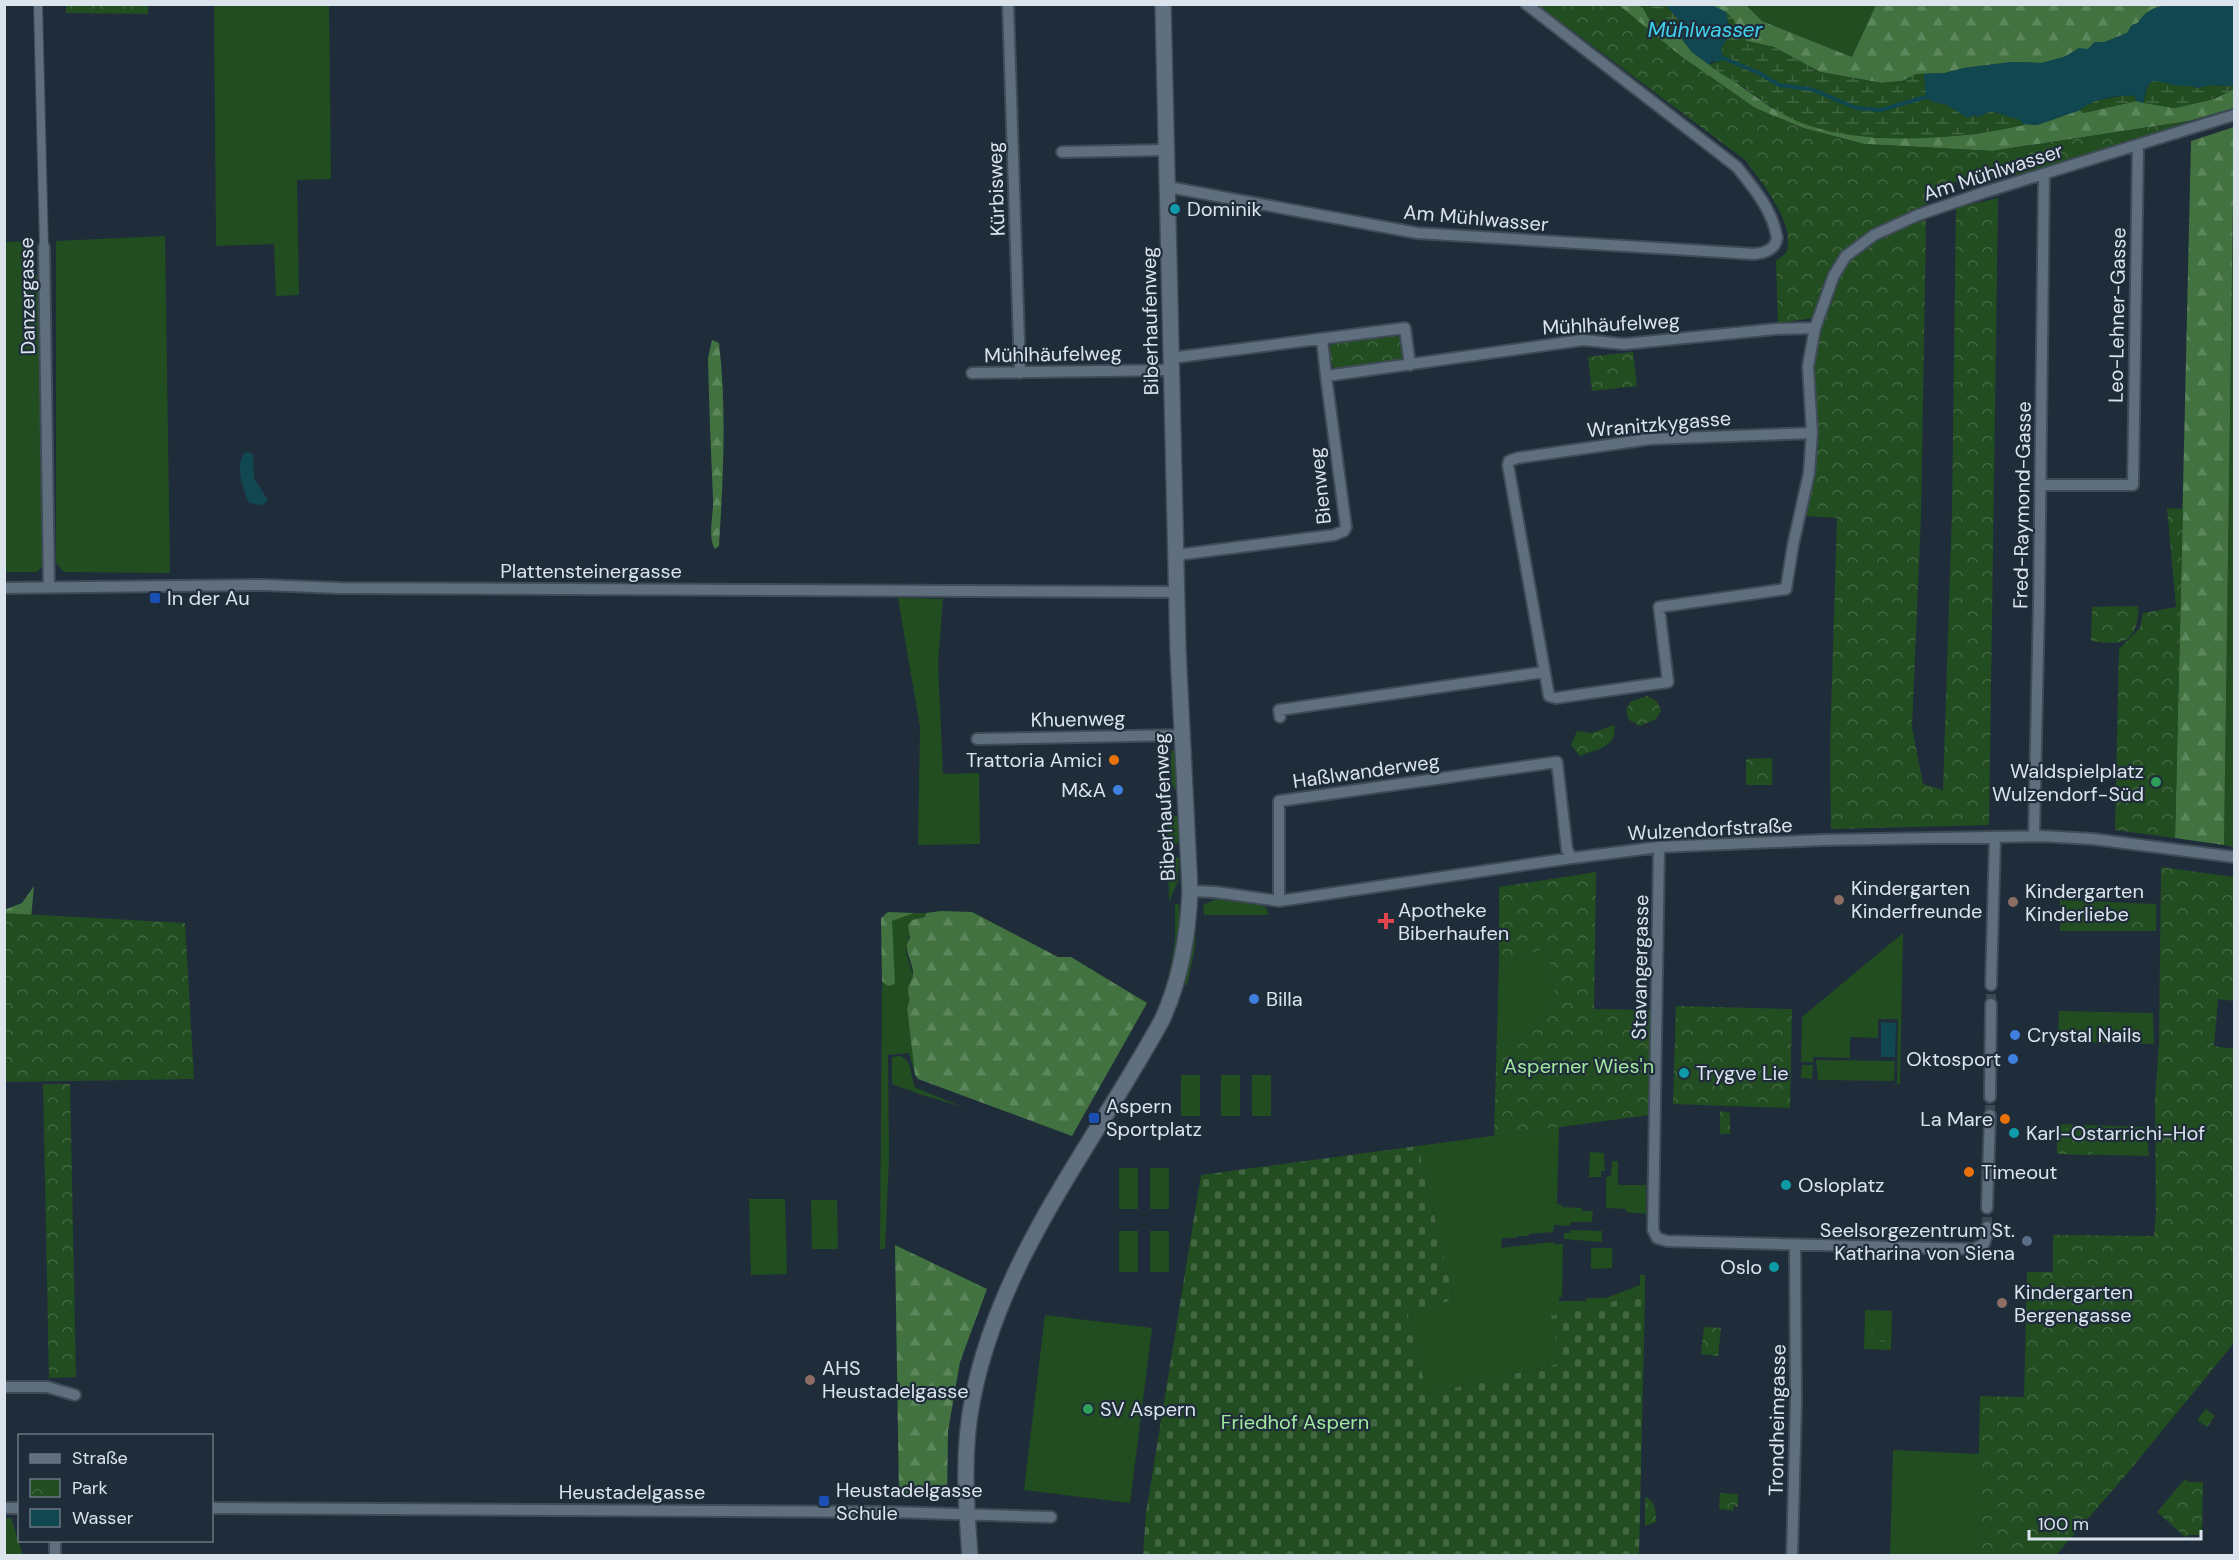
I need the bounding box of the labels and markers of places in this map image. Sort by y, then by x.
place label: Dominik [1187,196,1262,222]
marker: Dominik [1168,202,1182,216]
place label: In der Au [167,585,250,611]
marker: In der Au [148,591,162,605]
place label: Trattoria Amici [966,747,1102,773]
marker: Trattoria Amici [1107,753,1121,767]
place label: Waldspielplatz Wulzendorf-Süd [1992,758,2144,807]
marker: Waldspielplatz Wulzendorf-Süd [2149,775,2163,789]
place label: M&A [1061,777,1106,803]
marker: M&A [1111,783,1125,797]
place label: Kindergarten Kinderfreunde [1851,875,1982,924]
place label: Kindergarten Kinderliebe [2025,878,2144,927]
marker: Kindergarten Kinderfreunde [1832,893,1846,907]
marker: Kindergarten Kinderliebe [2006,895,2020,909]
place label: Apotheke Biberhaufen [1398,897,1509,946]
marker: Apotheke Biberhaufen [1379,914,1393,928]
place label: Billa [1266,986,1303,1012]
marker: Billa [1247,992,1261,1006]
place label: Crystal Nails [2027,1022,2141,1048]
marker: Crystal Nails [2008,1028,2022,1042]
place label: Oktosport [1906,1046,2001,1072]
marker: Oktosport [2006,1052,2020,1066]
place label: Trygve Lie [1696,1060,1789,1086]
marker: Trygve Lie [1677,1066,1691,1080]
place label: Aspern Sportplatz [1106,1093,1202,1142]
place label: La Mare [1920,1106,1993,1132]
marker: Aspern Sportplatz [1087,1111,1101,1125]
marker: La Mare [1998,1112,2012,1126]
place label: Karl-Ostarrichi-Hof [2026,1120,2205,1146]
marker: Karl-Ostarrichi-Hof [2007,1126,2021,1140]
place label: Timeout [1981,1159,2058,1185]
marker: Timeout [1962,1165,1976,1179]
place label: Osloplatz [1798,1172,1884,1198]
marker: Osloplatz [1779,1178,1793,1192]
place label: Seelsorgezentrum St. Katharina von Siena [1820,1217,2015,1266]
marker: Seelsorgezentrum St. Katharina von Siena [2020,1234,2034,1248]
place label: Oslo [1720,1254,1762,1280]
marker: Oslo [1767,1260,1781,1274]
place label: Kindergarten Bergengasse [2014,1279,2133,1328]
marker: Kindergarten Bergengasse [1995,1296,2009,1310]
place label: AHS Heustadelgasse [822,1355,969,1404]
marker: AHS Heustadelgasse [803,1373,817,1387]
place label: SV Aspern [1100,1396,1196,1422]
marker: SV Aspern [1081,1402,1095,1416]
place label: Heustadelgasse Schule [836,1477,983,1526]
marker: Heustadelgasse Schule [817,1494,831,1508]

